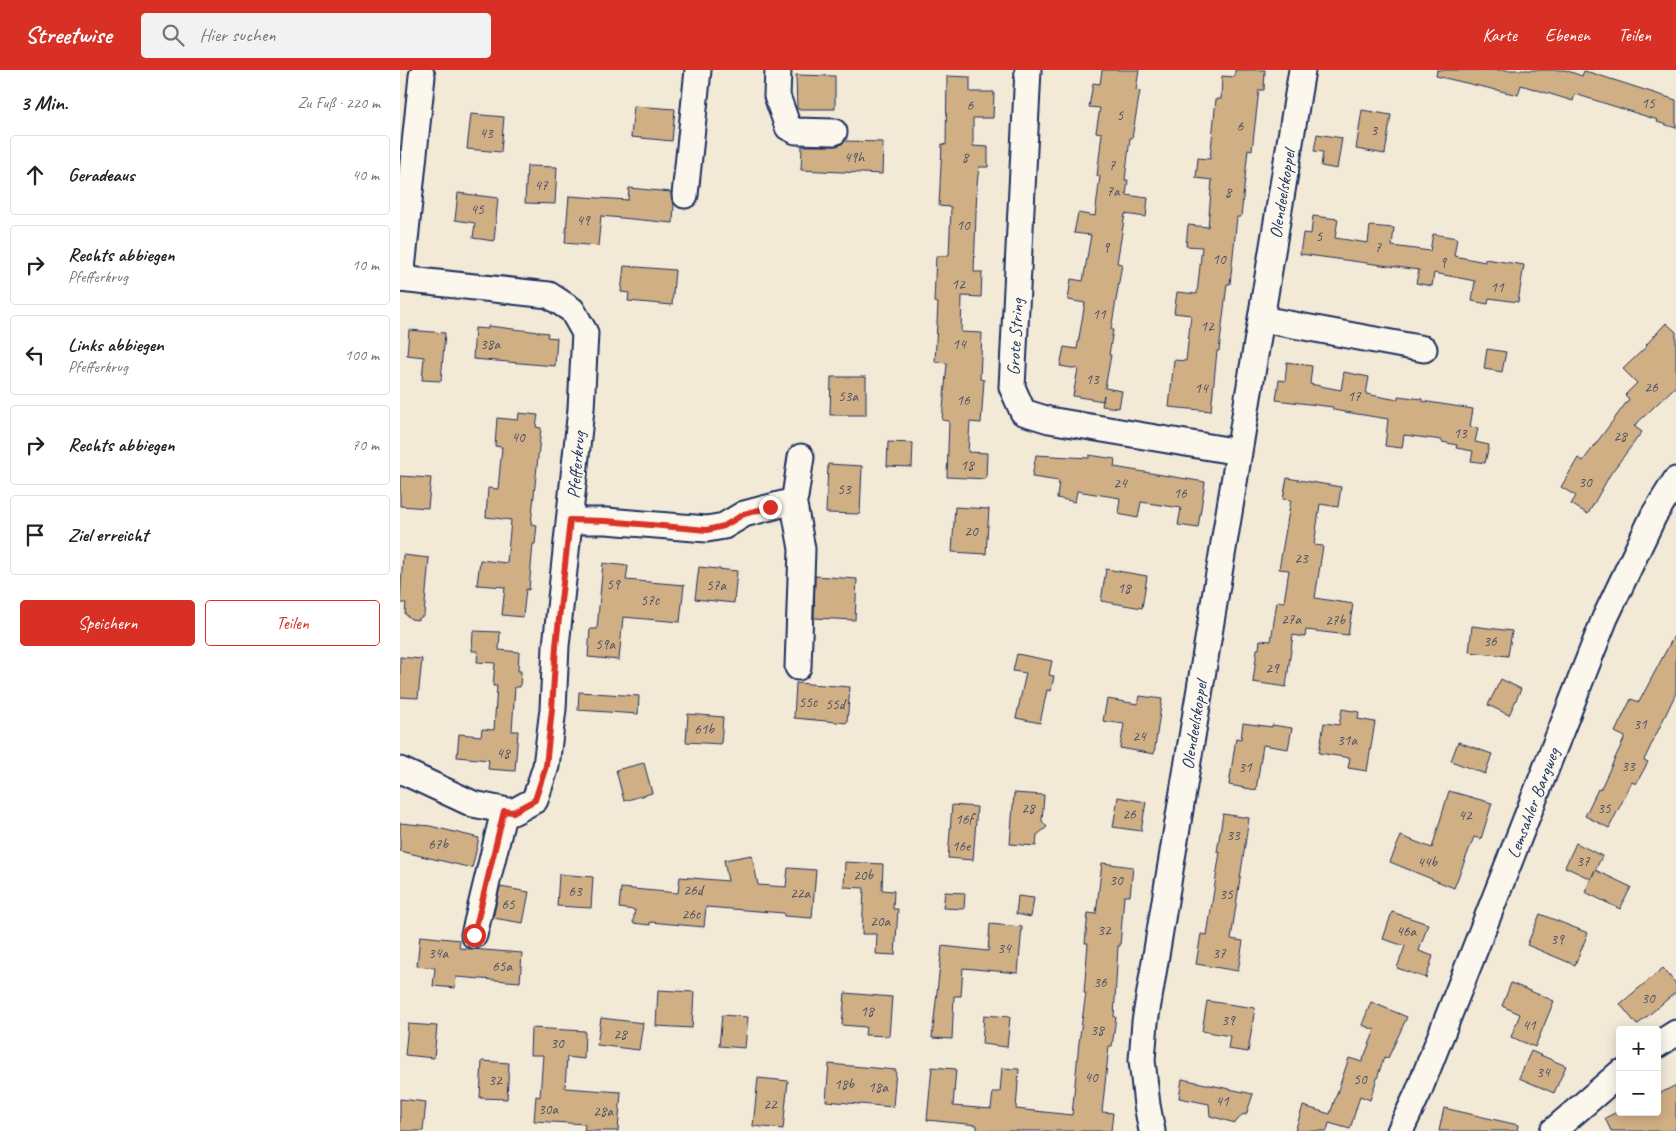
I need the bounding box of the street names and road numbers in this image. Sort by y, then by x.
street label: Olendeelskoppel [1264,145,1300,240]
street label: Grote String [1002,296,1028,376]
street label: Pfefferkrug [562,429,590,499]
street label: Olendeelskoppel [1176,676,1212,771]
street label: Lemsahler Bargweg [1502,743,1565,861]

